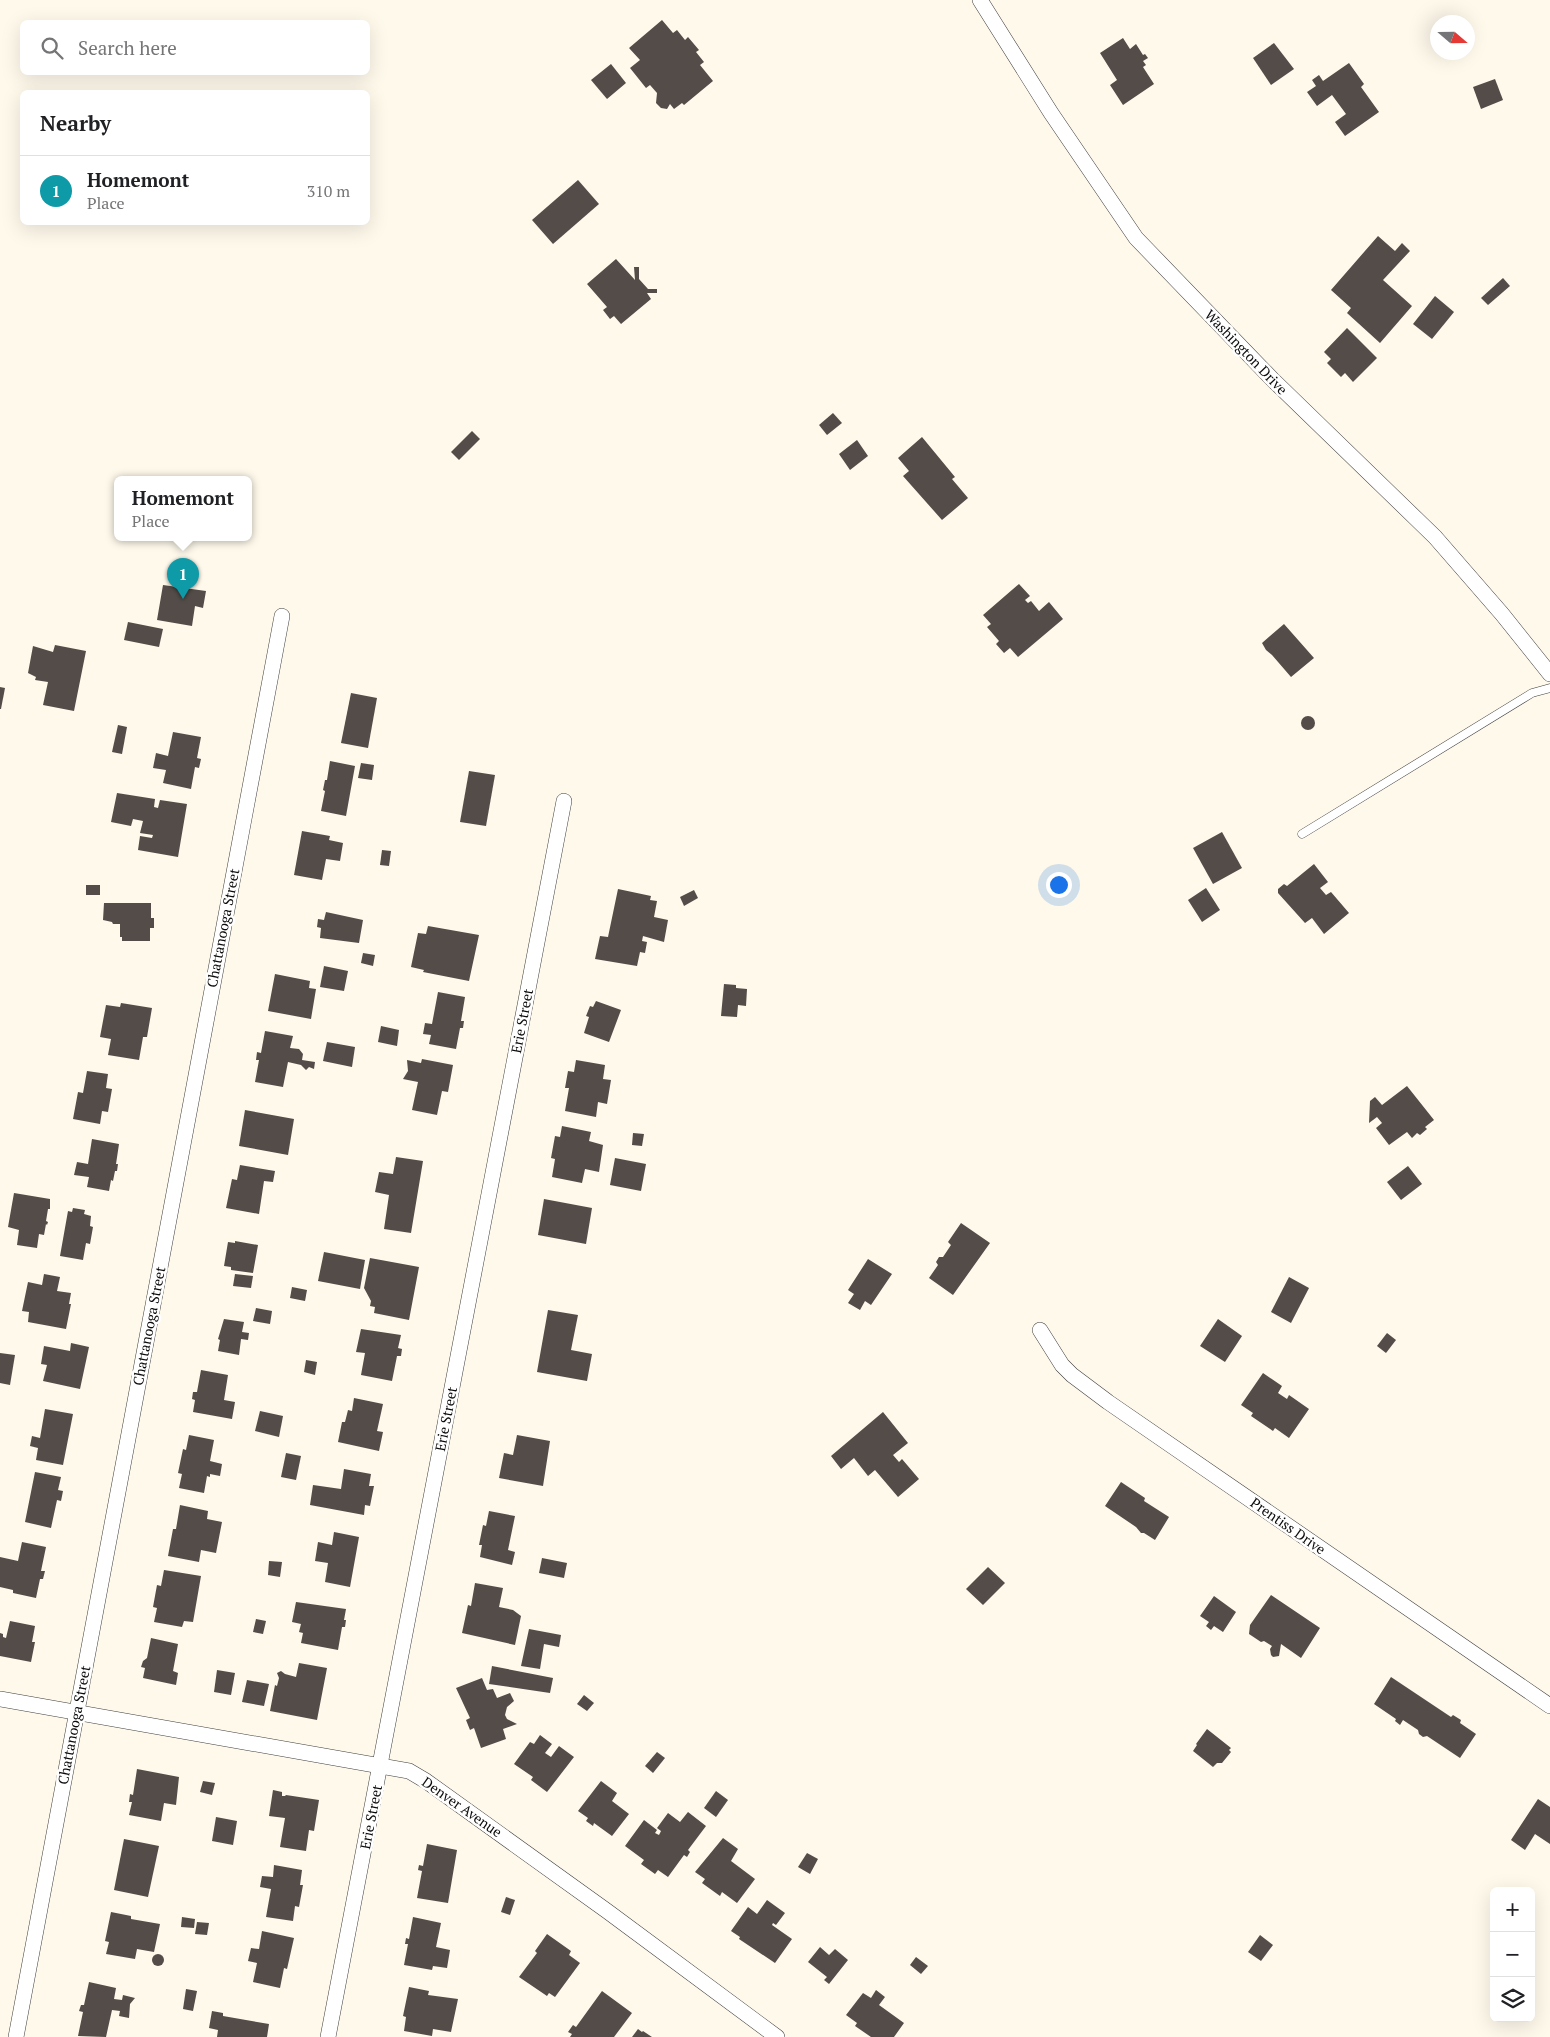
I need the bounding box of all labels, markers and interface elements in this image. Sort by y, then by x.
north arrow [1430,15,1475,60]
search box [20,20,370,75]
icon: search [38,34,66,62]
text: Search here [78,35,177,60]
text: Nearby [40,109,111,137]
text: Homemont [87,167,189,192]
text: 1 [51,180,61,202]
text: 310 m [307,180,350,202]
text: Place [87,192,125,214]
street label: Washington Drive [1201,305,1292,398]
popup [114,476,252,541]
text: Homemont [132,485,234,510]
text: Place [132,510,169,532]
pin: 1 [167,558,199,599]
street label: Chattanooga Street [202,866,244,989]
your location [1046,872,1072,898]
street label: Erie Street [506,986,537,1055]
street label: Chattanooga Street [128,1264,170,1387]
street label: Erie Street [430,1384,461,1453]
street label: Prentiss Drive [1247,1493,1330,1558]
street label: Chattanooga Street [53,1663,95,1786]
street label: Denver Avenue [419,1772,506,1841]
street label: Erie Street [355,1782,386,1851]
map controls [1490,1887,1535,2022]
button: + [1490,1887,1535,1932]
button: − [1490,1932,1535,1977]
button: layers [1490,1977,1535,2022]

